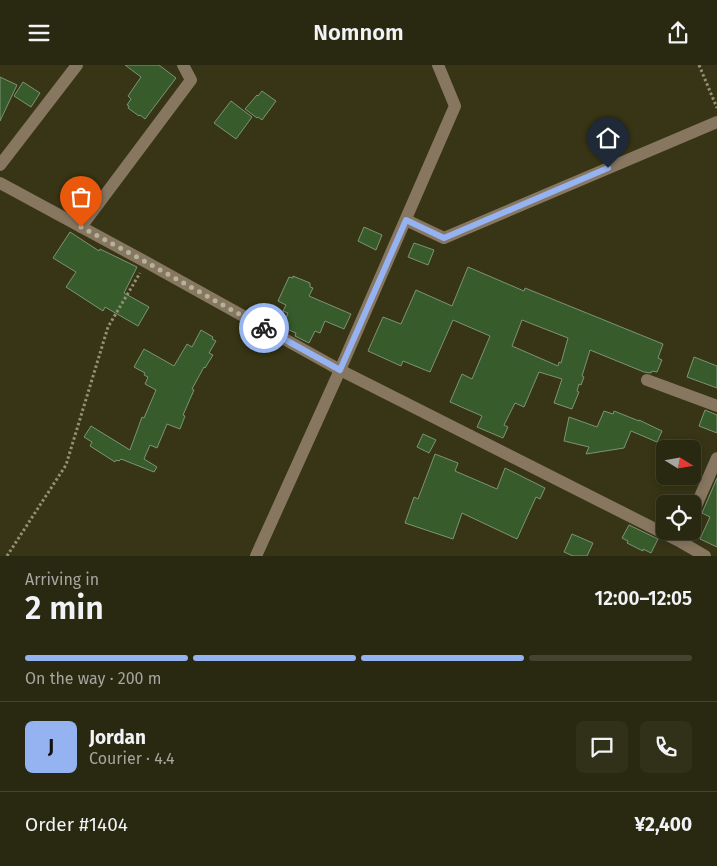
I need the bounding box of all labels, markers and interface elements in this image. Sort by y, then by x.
icon: menu [25,19,53,47]
text: Nomnom [313,19,404,46]
icon: share [664,19,692,47]
pin [587,117,629,168]
icon: home [594,124,622,152]
pin [60,176,102,227]
icon: bag [67,183,95,211]
courier [239,303,289,353]
icon: bike [250,314,278,342]
north arrow [656,440,701,485]
map controls [656,440,701,540]
button: locate [656,495,701,540]
text: Arriving in [25,570,99,589]
text: 12:00–12:05 [595,587,692,610]
text: 2 min [25,589,104,627]
text: On the way · 200 m [25,669,161,688]
button: chat [576,721,628,773]
button: phone [640,721,692,773]
text: Jordan [89,726,146,749]
text: J [48,735,54,758]
text: Courier · 4.4 [89,749,175,768]
text: Order #1404 [25,813,128,836]
text: ¥2,400 [635,813,692,836]

